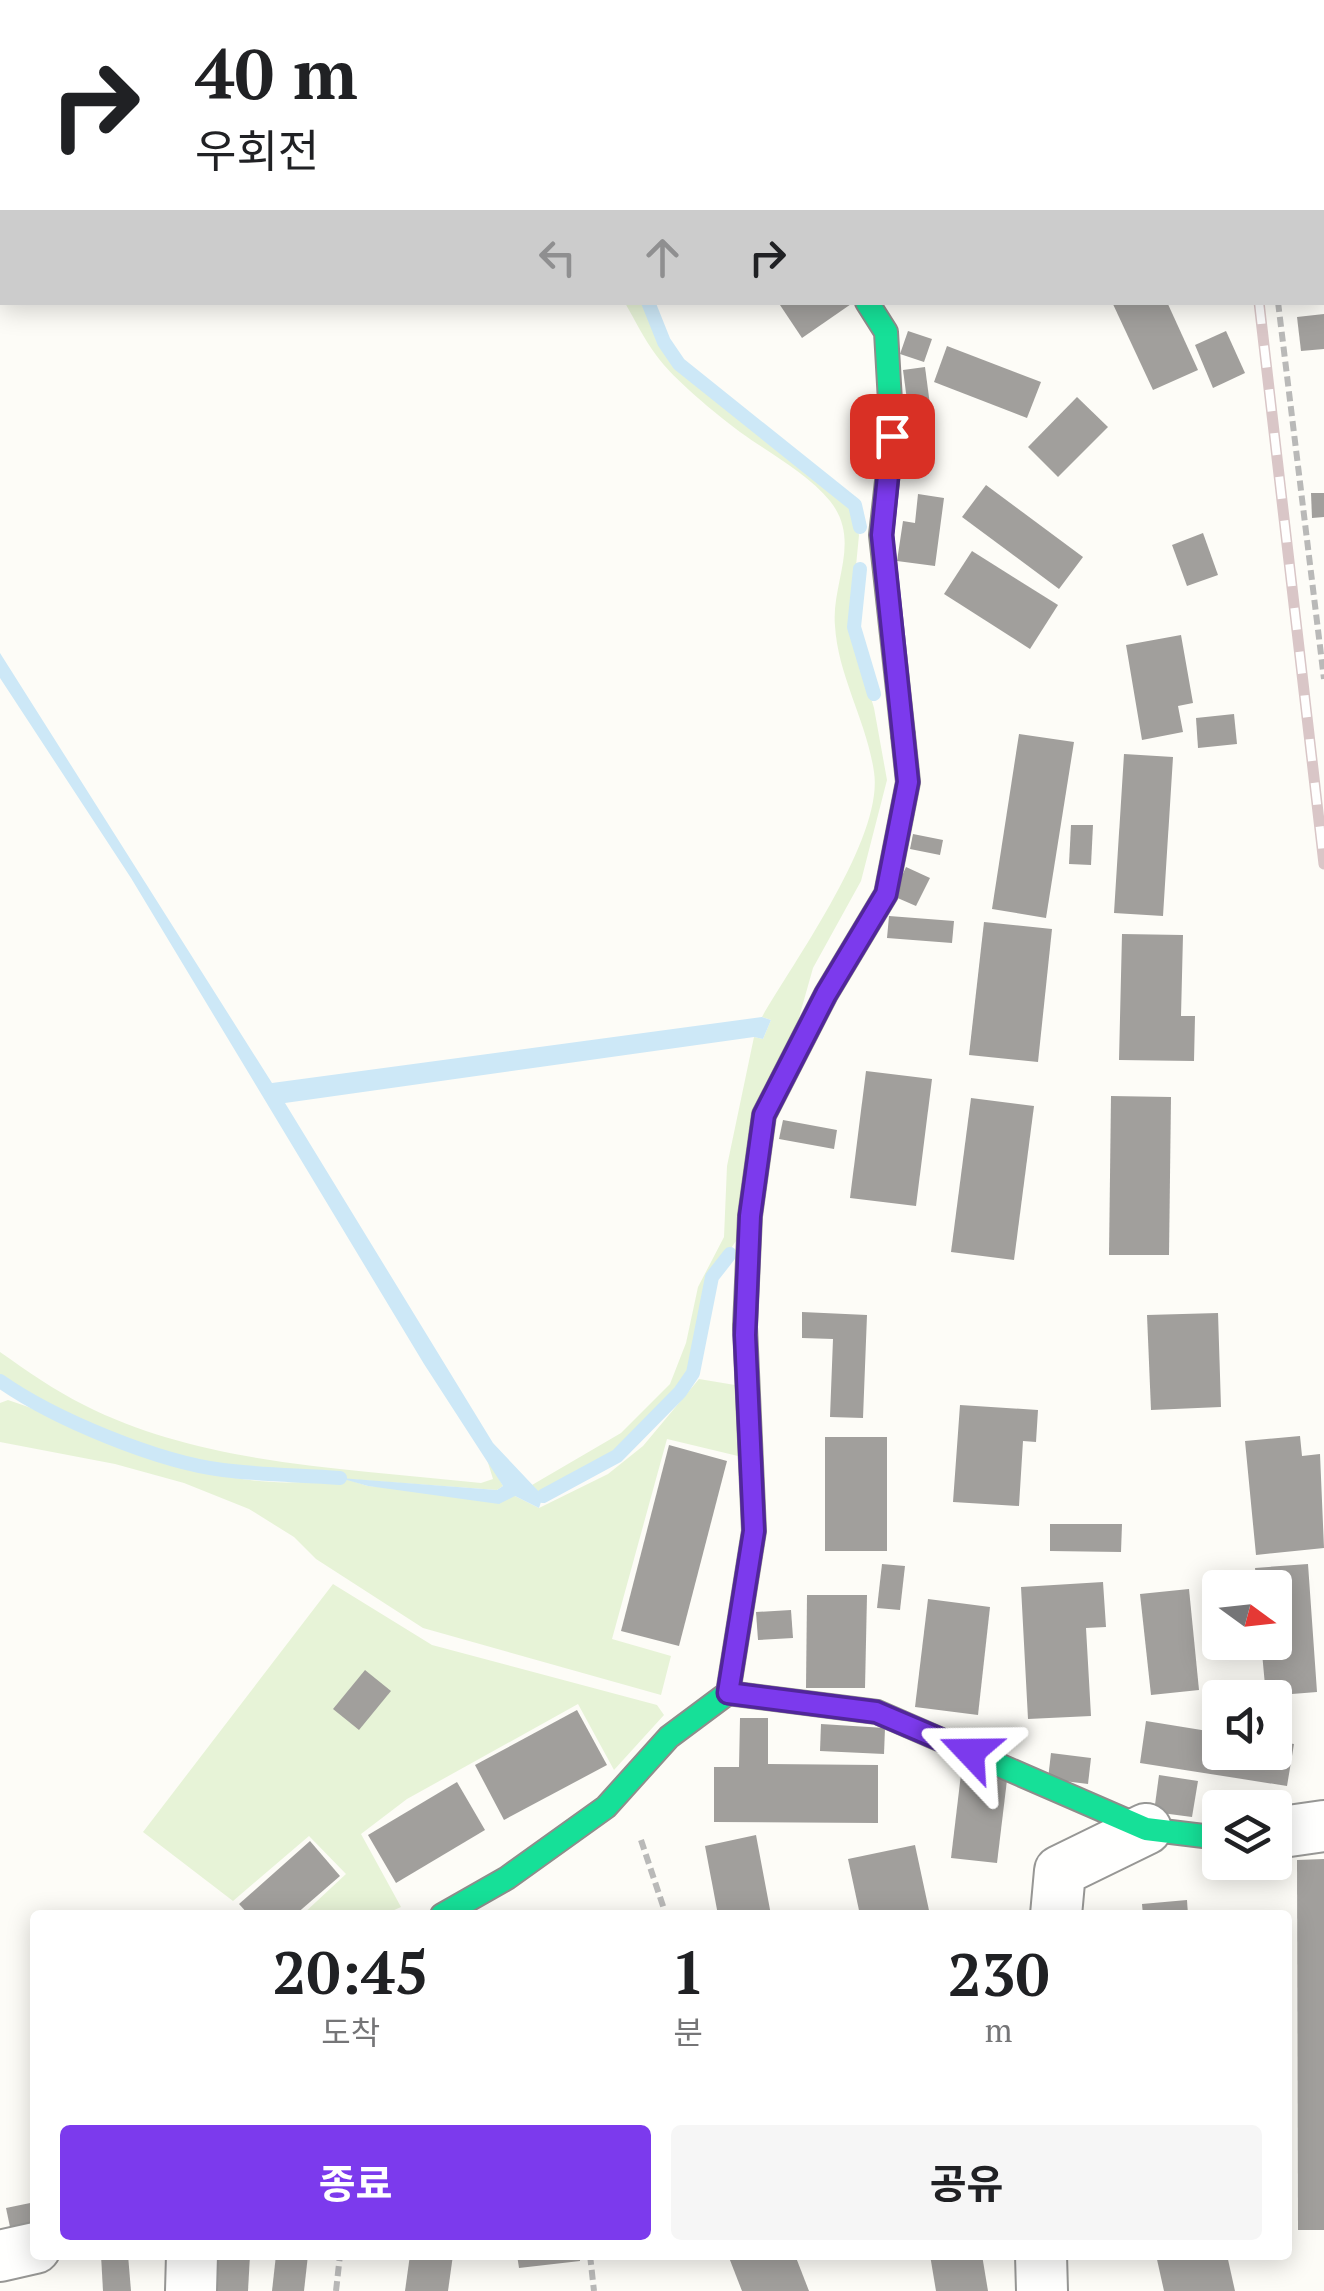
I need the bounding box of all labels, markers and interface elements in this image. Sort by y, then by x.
text: 40 m [195,26,358,119]
icon: right [30,40,160,170]
text: 우회전 [195,120,319,180]
icon: left [530,230,585,285]
icon: ahead [635,230,690,285]
icon: right [740,230,795,285]
pin [850,394,935,479]
icon: arrive [865,409,920,464]
north arrow [1202,1570,1292,1660]
map controls [1202,1570,1292,1880]
button: sound [1202,1680,1292,1770]
position arrow [918,1700,1022,1804]
button: layers [1202,1790,1292,1880]
text: 20:45 [273,1932,429,2011]
text: 1 [671,1932,705,2011]
text: 230 [948,1934,1049,2013]
text: m [985,2009,1012,2051]
text: 도착 [321,2011,380,2053]
text: 분 [674,2011,703,2053]
button: 종료 [60,2125,651,2240]
button: 공유 [671,2125,1262,2240]

